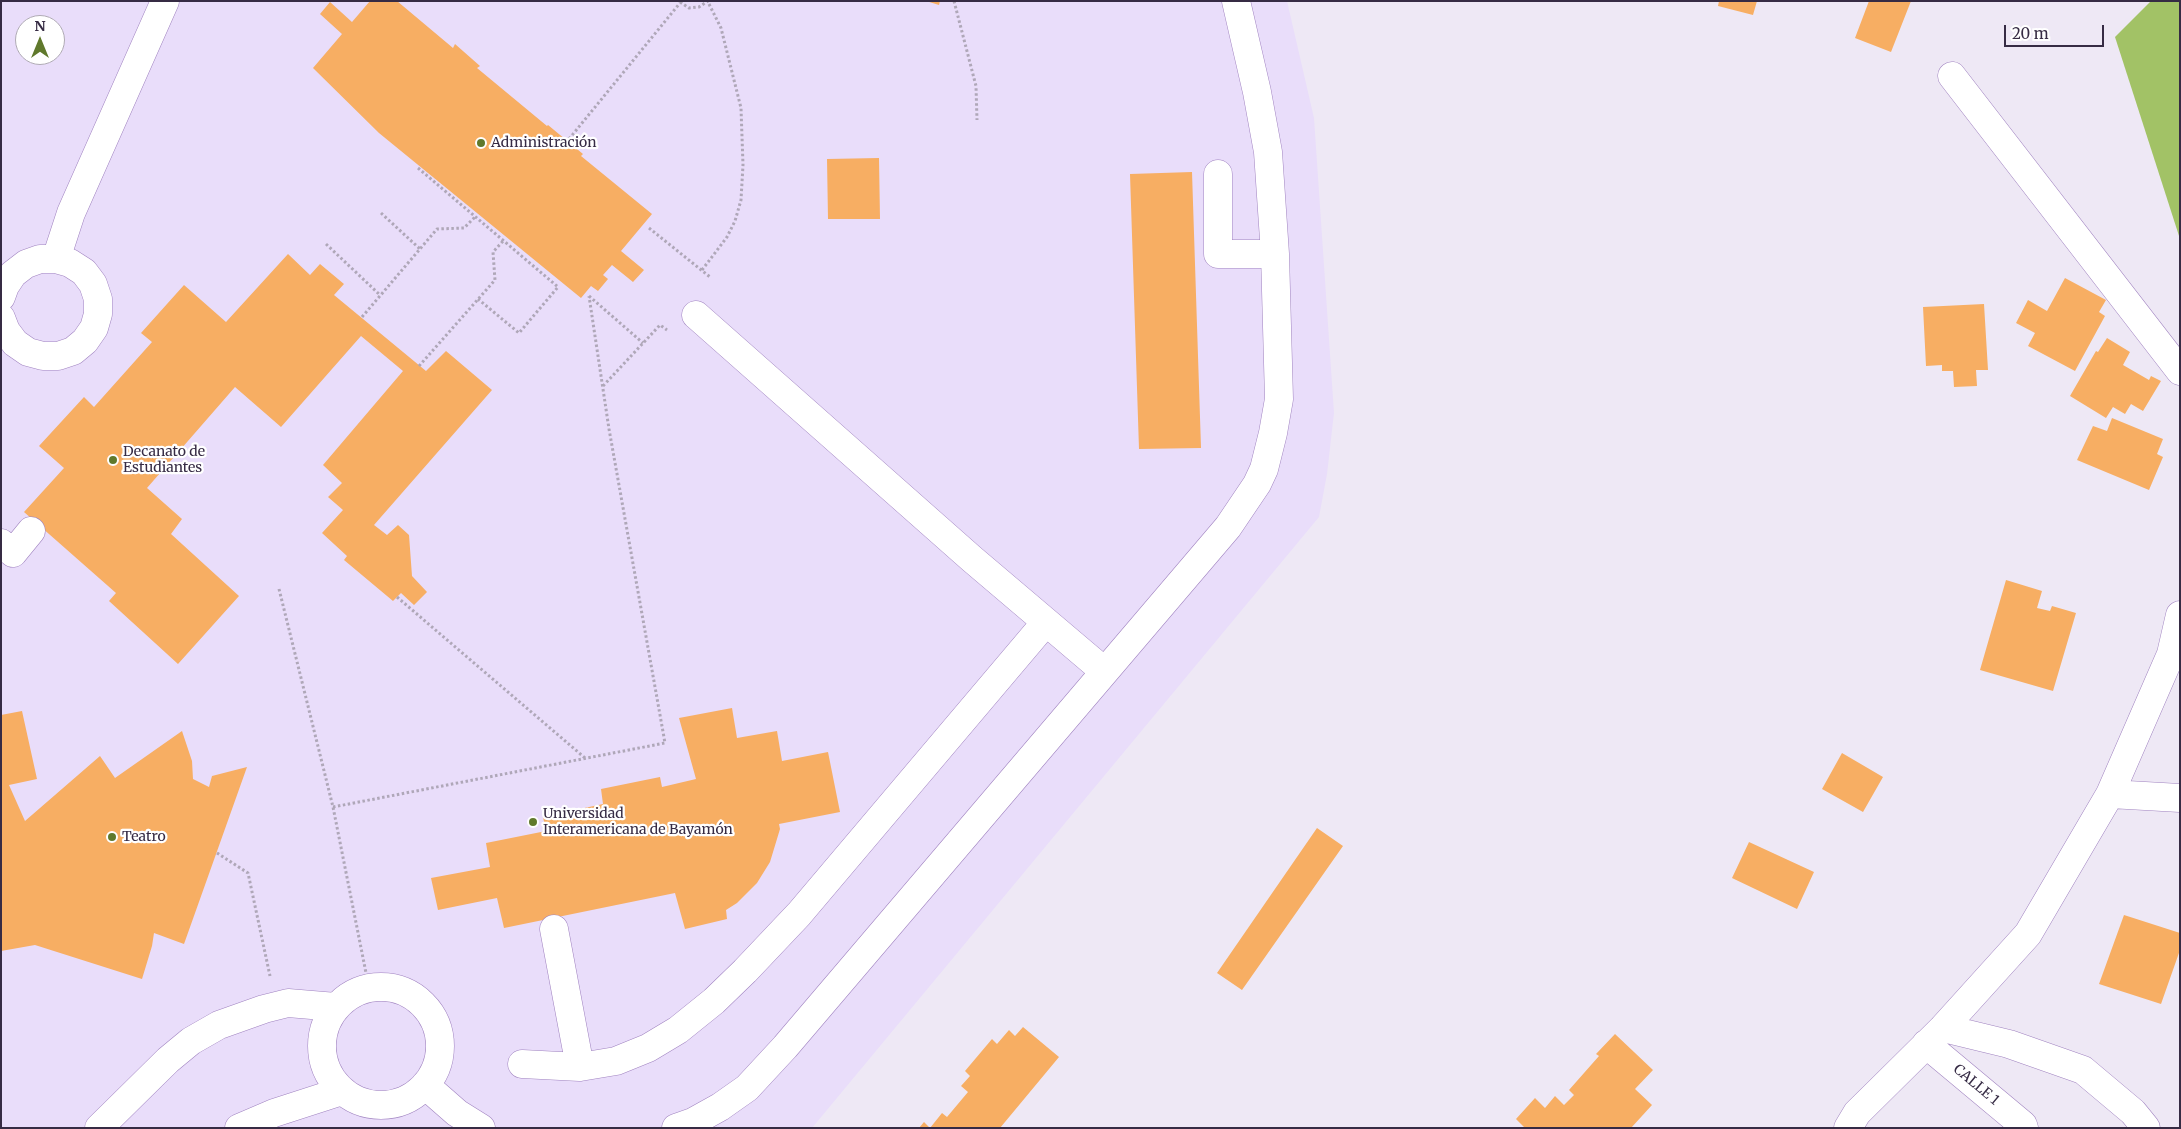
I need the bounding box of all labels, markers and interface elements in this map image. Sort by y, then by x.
north arrow [15,15,65,65]
scale bar [2006,15,2106,47]
text: N [34,17,46,35]
text: 20 m [2012,24,2049,43]
place label: Administración [491,135,597,151]
marker: Administración [475,137,487,149]
place label: Decanato de Estudiantes [123,444,205,477]
marker: Decanato de Estudiantes [107,454,119,466]
place label: Universidad Interamericana de Bayamón [543,806,733,839]
marker: Universidad Interamericana de Bayamón [527,816,539,828]
place label: Teatro [122,829,166,845]
marker: Teatro [106,831,118,843]
street label: CALLE 1 [1950,1061,2002,1109]

